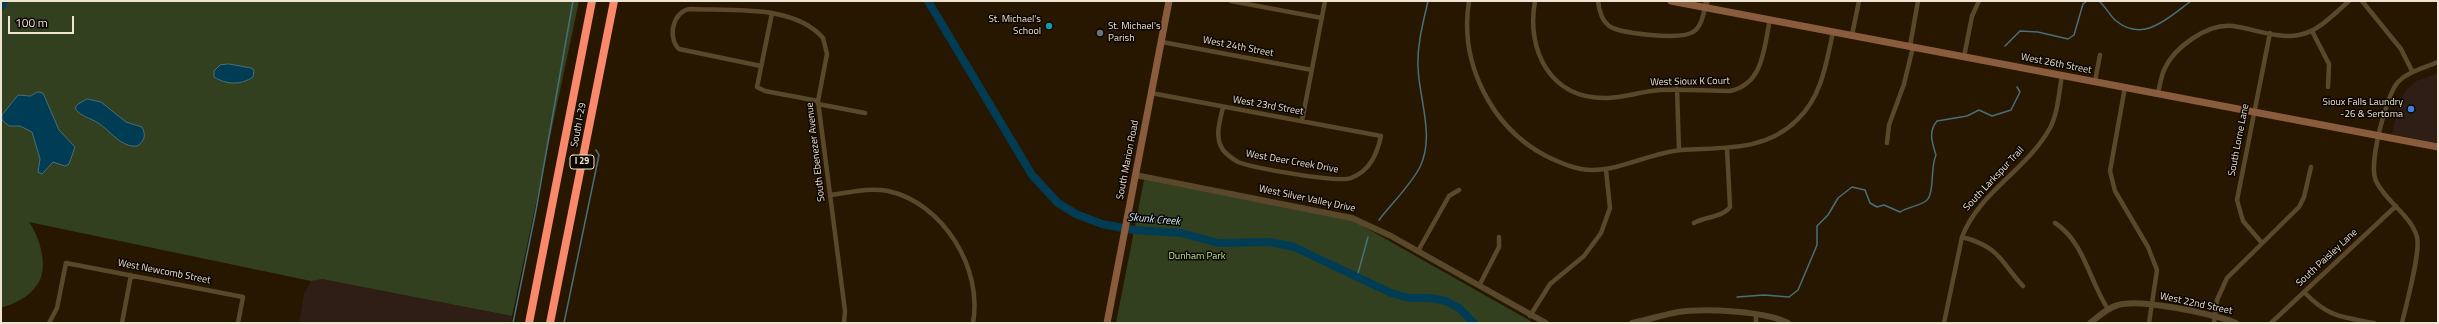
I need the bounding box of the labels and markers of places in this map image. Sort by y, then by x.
place label: St. Michael's School [988,14,1041,38]
marker: St. Michael's School [1044,21,1054,31]
place label: St. Michael's Parish [1108,21,1161,44]
marker: St. Michael's Parish [1095,28,1105,38]
place label: Sioux Falls Laundry -26 & Sertoma [2323,97,2403,120]
marker: Sioux Falls Laundry -26 & Sertoma [2406,104,2416,114]

